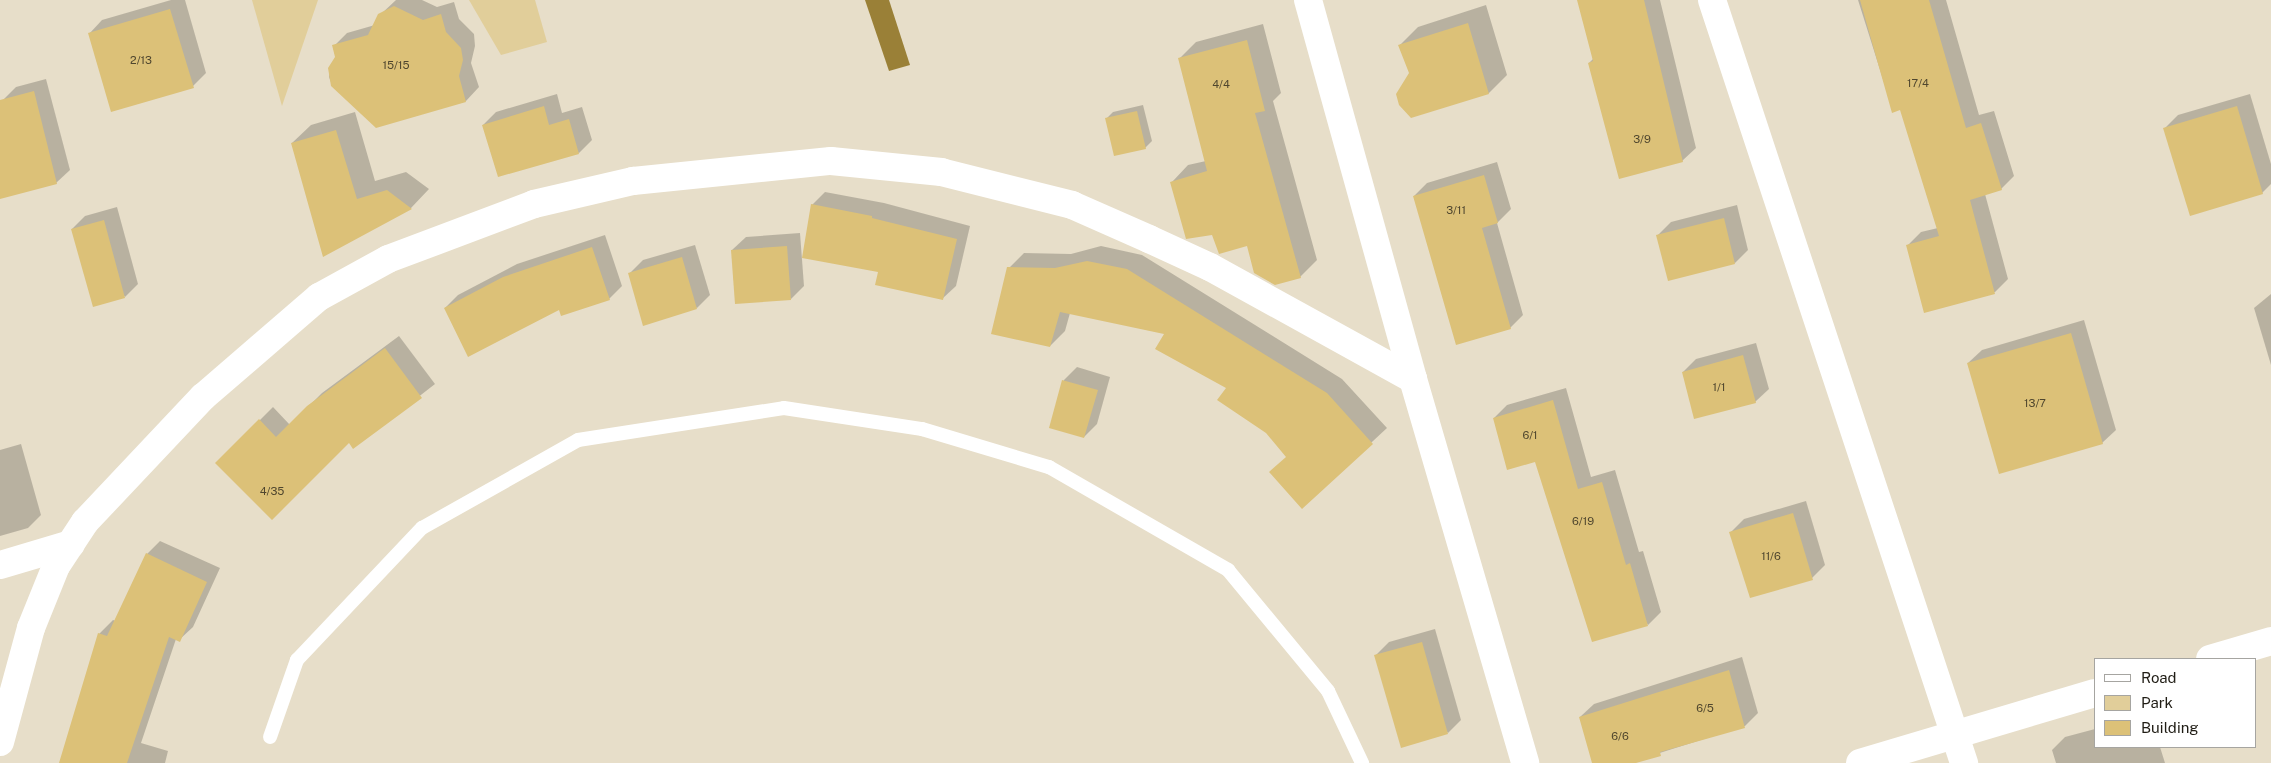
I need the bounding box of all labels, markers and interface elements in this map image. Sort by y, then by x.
house number: 2/13 [130,53,152,67]
house number: 15/15 [383,58,409,72]
house number: 17/4 [1907,76,1929,90]
house number: 4/4 [1212,77,1230,91]
house number: 3/9 [1633,132,1651,146]
house number: 3/11 [1446,203,1466,217]
house number: 1/1 [1713,380,1725,394]
house number: 13/7 [2024,396,2046,410]
house number: 6/1 [1522,428,1538,442]
house number: 4/35 [260,484,284,498]
house number: 6/19 [1572,514,1594,528]
house number: 11/6 [1761,549,1781,563]
legend [2094,658,2256,748]
text: Road [2141,669,2177,686]
text: Park [2141,694,2173,711]
house number: 6/5 [1696,701,1714,715]
text: Building [2141,719,2199,736]
house number: 6/6 [1611,729,1629,743]

